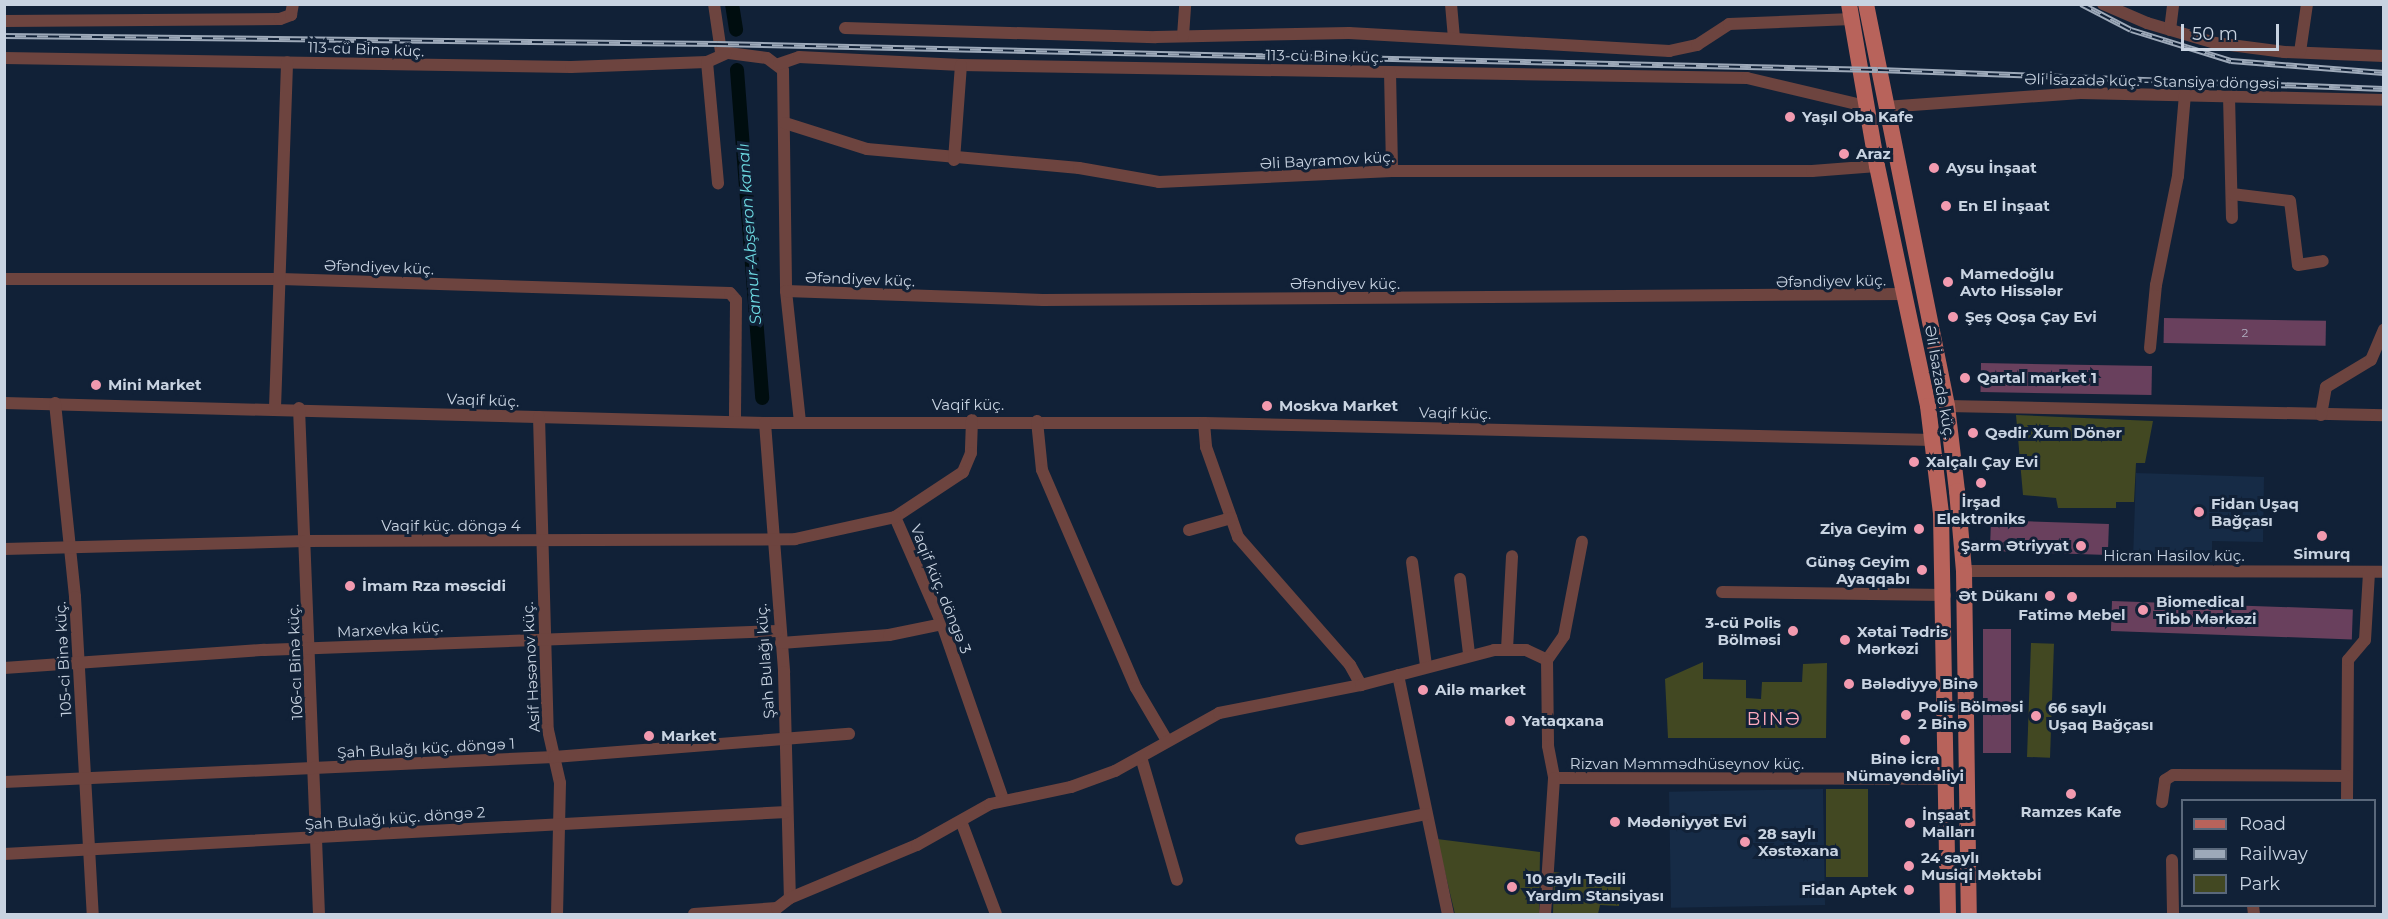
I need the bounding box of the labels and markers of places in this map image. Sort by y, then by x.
place label: Yaşıl Oba Kafe [1802,108,1913,126]
marker: Yaşıl Oba Kafe [1783,110,1797,124]
place label: Araz [1856,145,1891,163]
marker: Araz [1837,147,1851,161]
place label: Aysu İnşaat [1946,159,2037,177]
marker: Aysu İnşaat [1927,161,1941,175]
place label: En El İnşaat [1958,197,2050,215]
marker: En El İnşaat [1939,199,1953,213]
place label: Mamedoğlu Avto Hissələr [1960,264,2063,299]
marker: Mamedoğlu Avto Hissələr [1941,275,1955,289]
place label: Şeş Qoşa Çay Evi [1965,308,2097,326]
marker: Şeş Qoşa Çay Evi [1946,310,1960,324]
place label: Qartal market 1 [1977,369,2097,387]
marker: Qartal market 1 [1958,371,1972,385]
place label: Mini Market [108,376,201,394]
marker: Mini Market [89,378,103,392]
place label: Moskva Market [1279,397,1398,415]
marker: Moskva Market [1260,399,1274,413]
place label: Qədir Xum Dönər [1985,424,2122,442]
marker: Qədir Xum Dönər [1966,426,1980,440]
place label: Xalçalı Çay Evi [1926,453,2038,471]
marker: Xalçalı Çay Evi [1907,455,1921,469]
marker: İrşad Elektroniks [1974,476,1988,490]
place label: İrşad Elektroniks [1937,492,2025,527]
place label: Fidan Uşaq Bağçası [2211,494,2299,529]
marker: Fidan Uşaq Bağçası [2192,505,2206,519]
place label: Ziya Geyim [1820,520,1907,538]
marker: Ziya Geyim [1912,522,1926,536]
marker: Simurq [2315,529,2329,543]
place label: Şarm Ətriyyat [1961,537,2069,555]
marker: Şarm Ətriyyat [2074,539,2088,553]
place label: Simurq [2294,545,2350,563]
place label: Günəş Geyim Ayaqqabı [1806,552,1910,587]
marker: Günəş Geyim Ayaqqabı [1915,563,1929,577]
place label: İmam Rza məscidi [362,577,506,595]
marker: İmam Rza məscidi [343,579,357,593]
place label: Ət Dükanı [1958,587,2038,605]
marker: Ət Dükanı [2043,589,2057,603]
marker: Fatimə Mebel [2065,590,2079,604]
place label: Biomedical Tibb Mərkəzi [2156,592,2256,627]
marker: Biomedical Tibb Mərkəzi [2134,601,2152,619]
place label: Fatimə Mebel [2018,606,2126,624]
place label: 3-cü Polis Bölməsi [1705,613,1781,648]
place label: Xətai Tədris Mərkəzi [1857,622,1948,657]
marker: 3-cü Polis Bölməsi [1786,624,1800,638]
marker: Xətai Tədris Mərkəzi [1838,633,1852,647]
place label: Bələdiyyə Binə [1861,675,1978,693]
marker: Bələdiyyə Binə [1842,677,1856,691]
place label: Ailә market [1435,681,1526,699]
marker: Ailә market [1416,683,1430,697]
place label: Polis Bölməsi 2 Binə [1918,697,2023,732]
place label: 66 saylı Uşaq Bağçası [2048,698,2154,733]
marker: Polis Bölməsi 2 Binə [1899,708,1913,722]
marker: 66 saylı Uşaq Bağçası [2029,709,2043,723]
place label: Yataqxana [1522,712,1604,730]
marker: Yataqxana [1503,714,1517,728]
place label: Market [661,727,716,745]
marker: Market [642,729,656,743]
marker: Binǝ İcra Nümayəndəliyi [1898,733,1912,747]
place label: Binǝ İcra Nümayəndəliyi [1846,749,1964,784]
marker: Ramzes Kafe [2064,787,2078,801]
place label: Ramzes Kafe [2020,803,2122,821]
place label: İnşaat Malları [1922,805,1975,840]
place label: Mədəniyyət Evi [1627,813,1747,831]
marker: Mədəniyyət Evi [1608,815,1622,829]
marker: İnşaat Malları [1903,816,1917,830]
place label: 28 saylı Xəstəxana [1758,824,1839,859]
marker: 28 saylı Xəstəxana [1736,833,1754,851]
place label: 24 saylı Musiqi Məktəbi [1921,848,2041,883]
marker: 24 saylı Musiqi Məktəbi [1902,859,1916,873]
place label: 10 saylı Təcili Yardım Stansiyası [1526,869,1664,904]
marker: 10 saylı Təcili Yardım Stansiyası [1503,878,1521,896]
place label: Fidan Aptek [1801,881,1897,899]
marker: Fidan Aptek [1902,883,1916,897]

